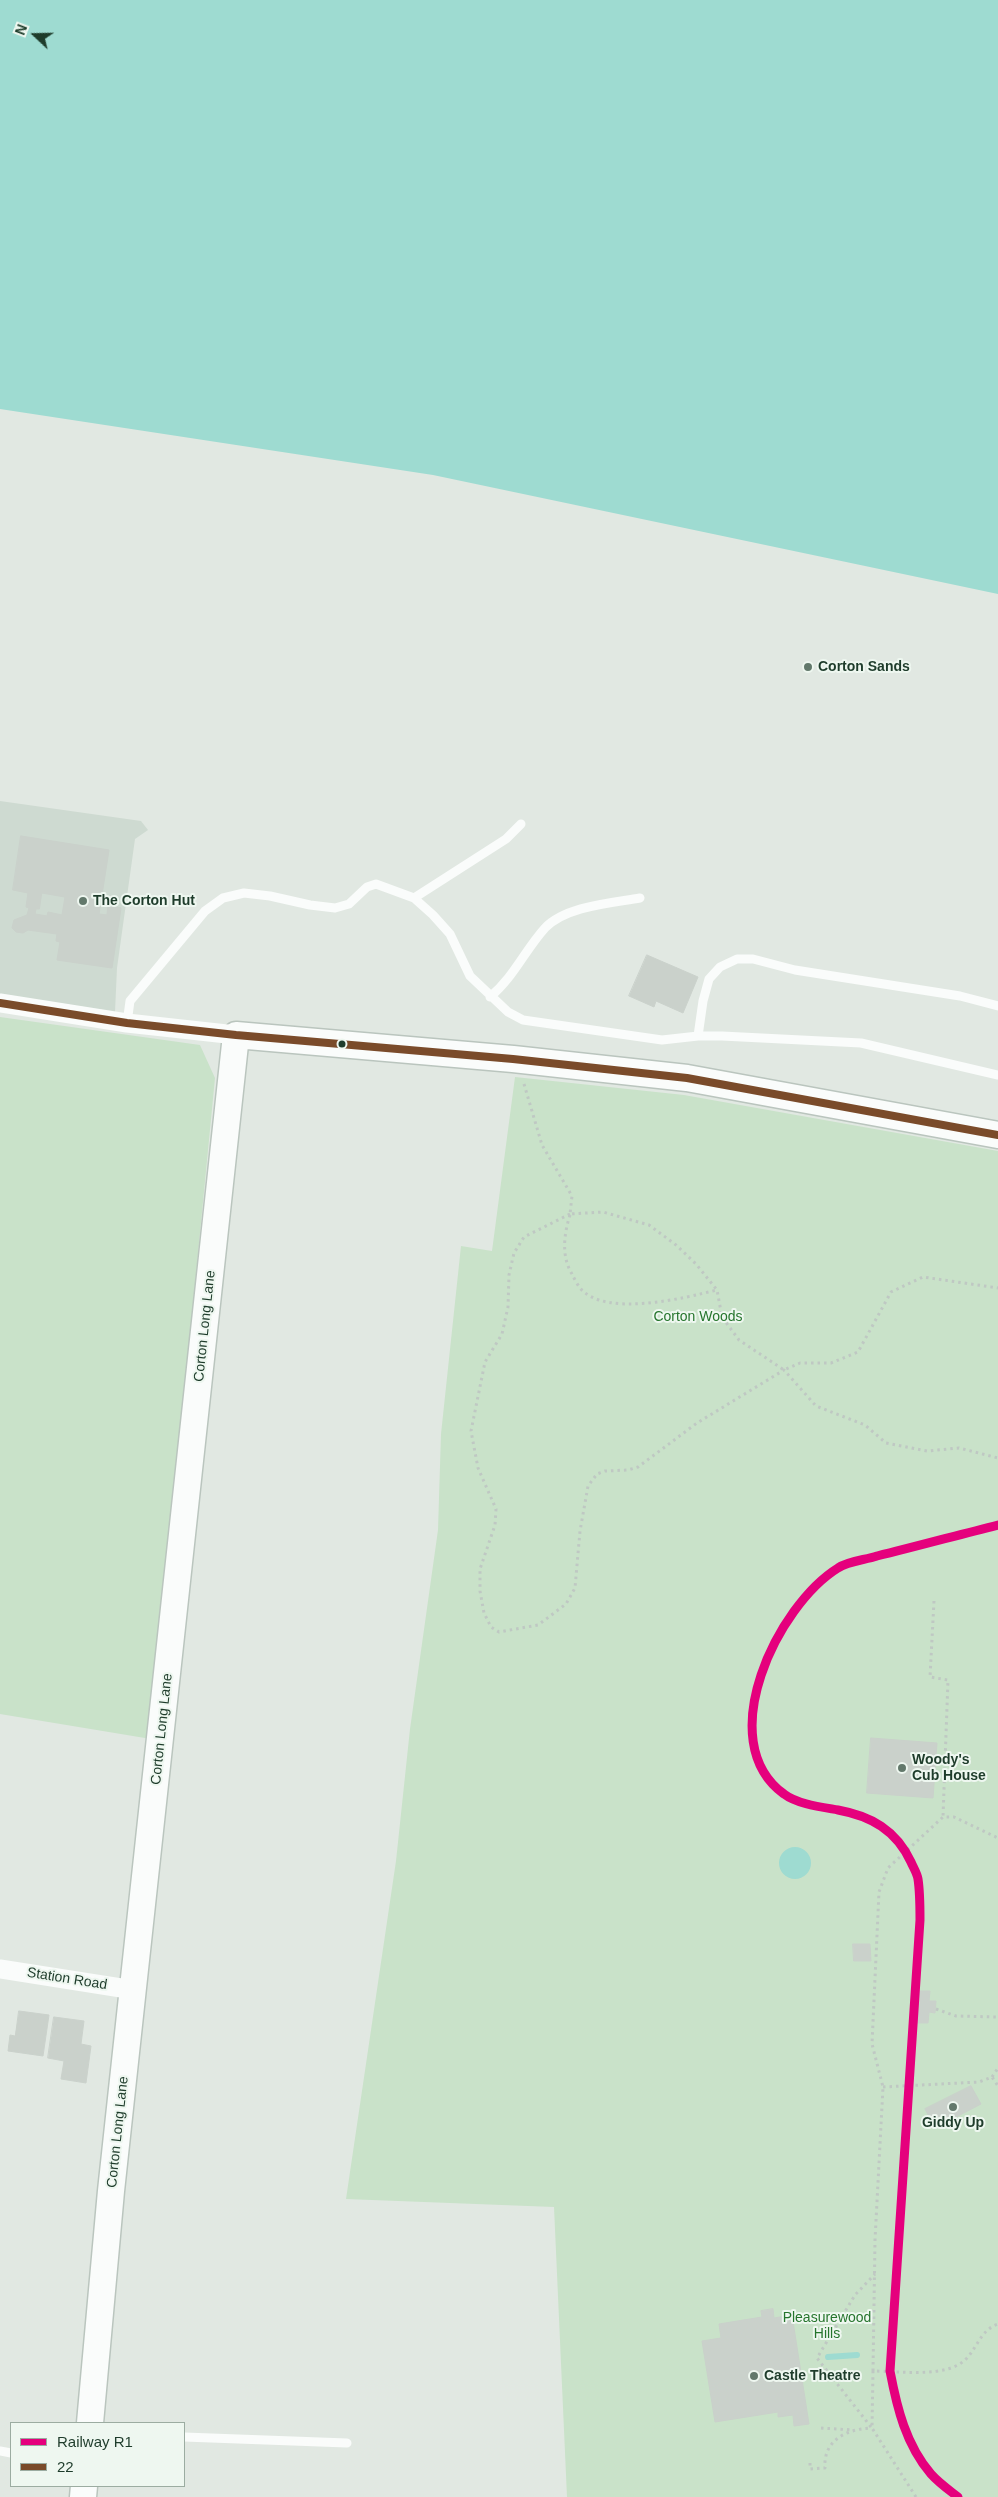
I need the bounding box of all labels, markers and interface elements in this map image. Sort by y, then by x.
north arrow [10,10,60,60]
text: N [12,22,30,37]
place label: Corton Sands [818,659,910,675]
marker: Corton Sands [802,661,814,673]
place label: The Corton Hut [93,893,195,909]
marker: The Corton Hut [77,895,89,907]
unlabelled marker [337,1039,347,1049]
street label: Corton Long Lane [191,1269,219,1383]
park label: Corton Woods [653,1309,743,1325]
street label: Corton Long Lane [148,1672,176,1786]
place label: Woody's Cub House [912,1752,986,1784]
marker: Woody's Cub House [896,1762,908,1774]
street label: Station Road [26,1964,108,1994]
street label: Corton Long Lane [104,2075,132,2189]
marker: Giddy Up [947,2101,959,2113]
place label: Giddy Up [922,2115,984,2131]
park label: Pleasurewood Hills [783,2310,871,2342]
place label: Castle Theatre [764,2368,860,2384]
marker: Castle Theatre [748,2370,760,2382]
legend [10,2422,185,2487]
text: Railway R1 [57,2433,133,2450]
text: 22 [57,2458,74,2475]

